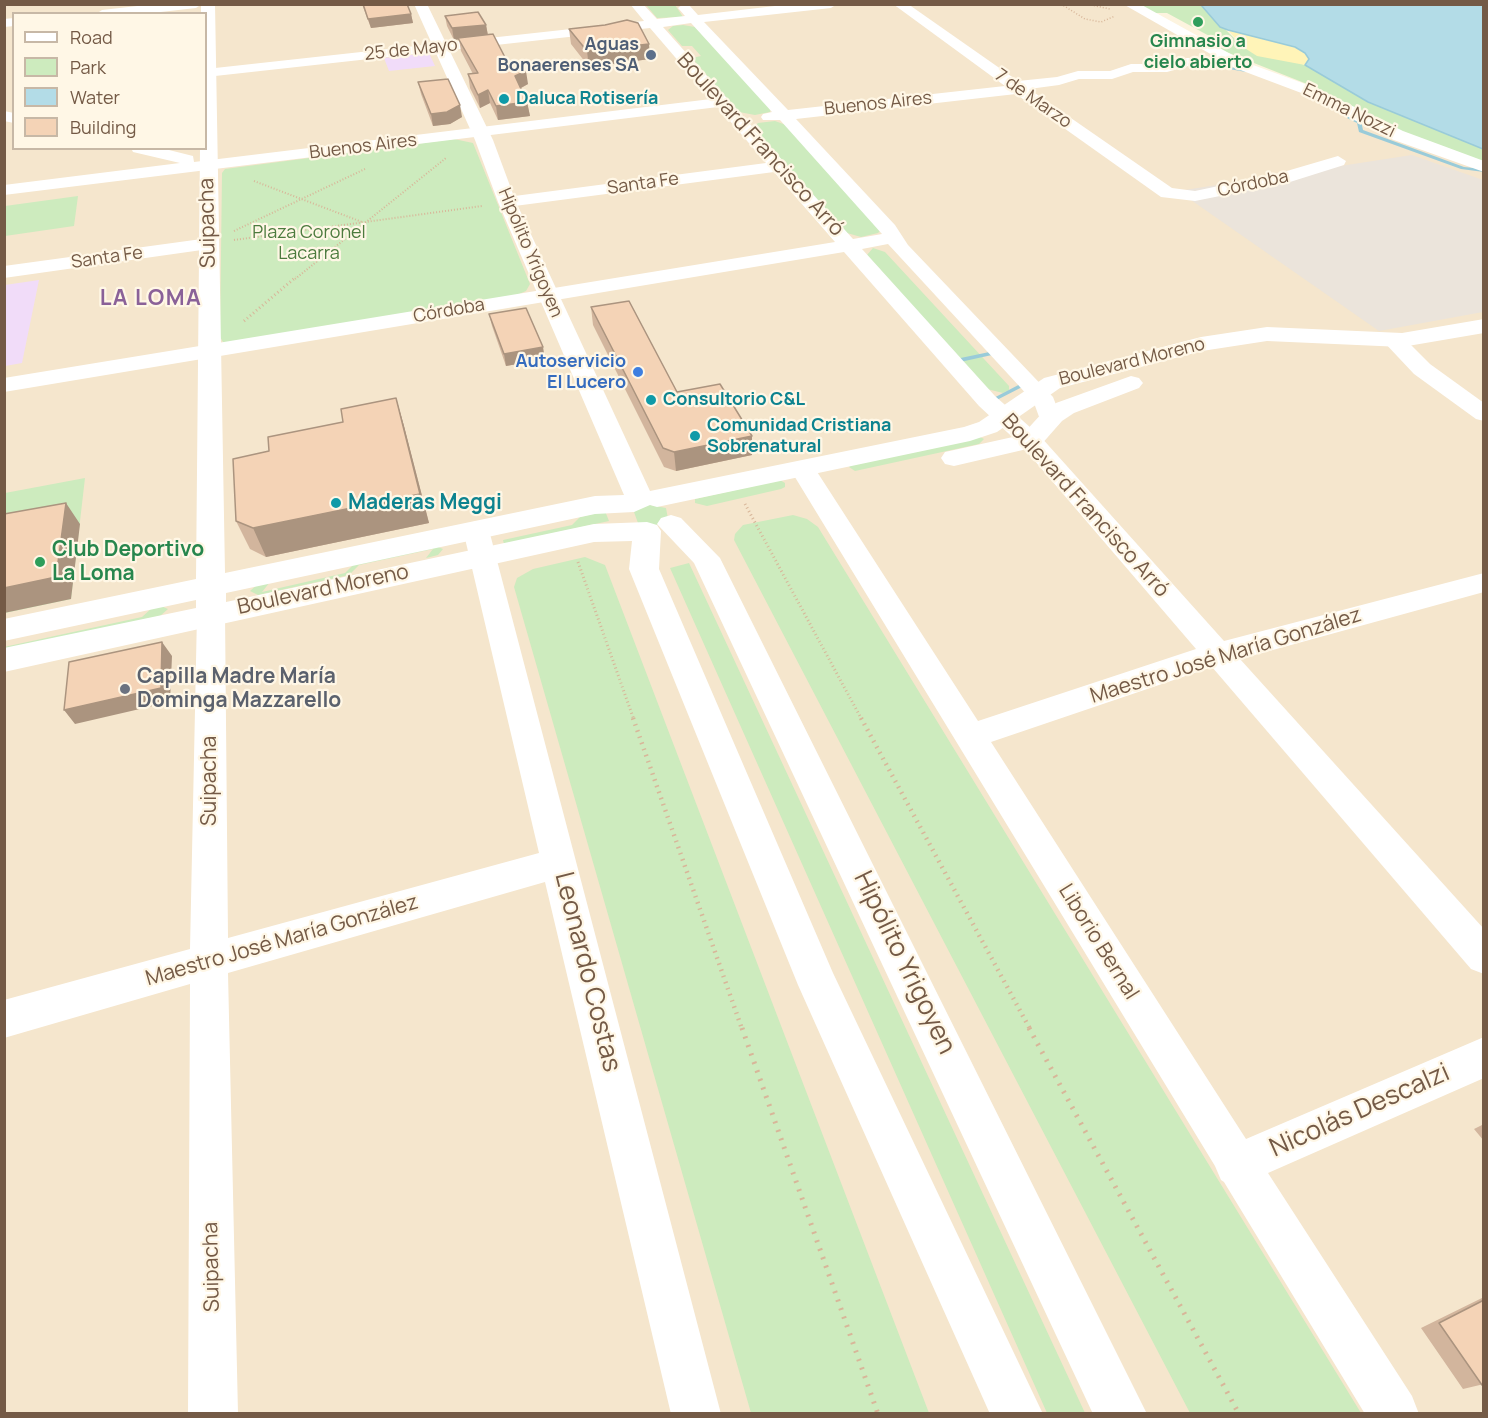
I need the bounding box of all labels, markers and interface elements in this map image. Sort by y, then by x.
legend [12,12,207,150]
marker: Gimnasio a cielo abierto [1191,15,1205,29]
text: Road [70,25,113,49]
place label: Gimnasio a cielo abierto [1144,31,1252,74]
street label: 25 de Mayo [363,34,459,66]
place label: Aguas Bonaerenses SA [497,34,639,76]
marker: Aguas Bonaerenses SA [644,48,658,62]
street label: Boulevard Francisco Arró [671,48,849,242]
text: Park [70,55,106,79]
street label: 7 de Marzo [991,65,1075,133]
street label: Emma Nozzi [1299,79,1399,143]
text: Water [70,85,120,109]
place label: Daluca Rotisería [516,88,658,110]
street label: Buenos Aires [823,88,933,120]
marker: Daluca Rotisería [497,92,511,106]
text: Building [70,115,136,139]
street label: Buenos Aires [308,130,418,164]
street label: Córdoba [1216,166,1290,202]
street label: Santa Fe [606,168,680,200]
street label: Suipacha [195,178,221,268]
street label: Hipólito Yrigoyen [493,185,567,321]
park label: Plaza Coronel Lacarra [252,222,366,264]
street label: Santa Fe [70,242,144,274]
district label: LA LOMA [100,286,202,312]
street label: Córdoba [412,294,486,328]
street label: Boulevard Moreno [1057,333,1207,391]
place label: Autoservicio El Lucero [515,351,626,394]
marker: Autoservicio El Lucero [631,365,645,379]
place label: Consultorio C&L [663,389,805,411]
marker: Consultorio C&L [644,393,658,407]
street label: Boulevard Francisco Arró [996,409,1174,603]
place label: Comunidad Cristiana Sobrenatural [707,415,891,458]
marker: Comunidad Cristiana Sobrenatural [688,429,702,443]
place label: Maderas Meggi [348,490,502,516]
marker: Maderas Meggi [329,496,343,510]
place label: Club Deportivo La Loma [52,537,204,587]
marker: Club Deportivo La Loma [33,555,47,569]
street label: Boulevard Moreno [235,560,411,620]
street label: Maestro José María González [1087,603,1365,709]
place label: Capilla Madre María Dominga Mazzarello [137,664,341,714]
marker: Capilla Madre María Dominga Mazzarello [118,682,132,696]
street label: Suipacha [197,736,223,826]
street label: Hipólito Yrigoyen [846,866,962,1060]
street label: Leonardo Costas [547,869,627,1075]
street label: Liborio Bernal [1053,880,1143,1004]
street label: Maestro José María González [143,890,421,992]
street label: Nicolás Descalzi [1265,1057,1455,1165]
street label: Suipacha [199,1222,225,1312]

